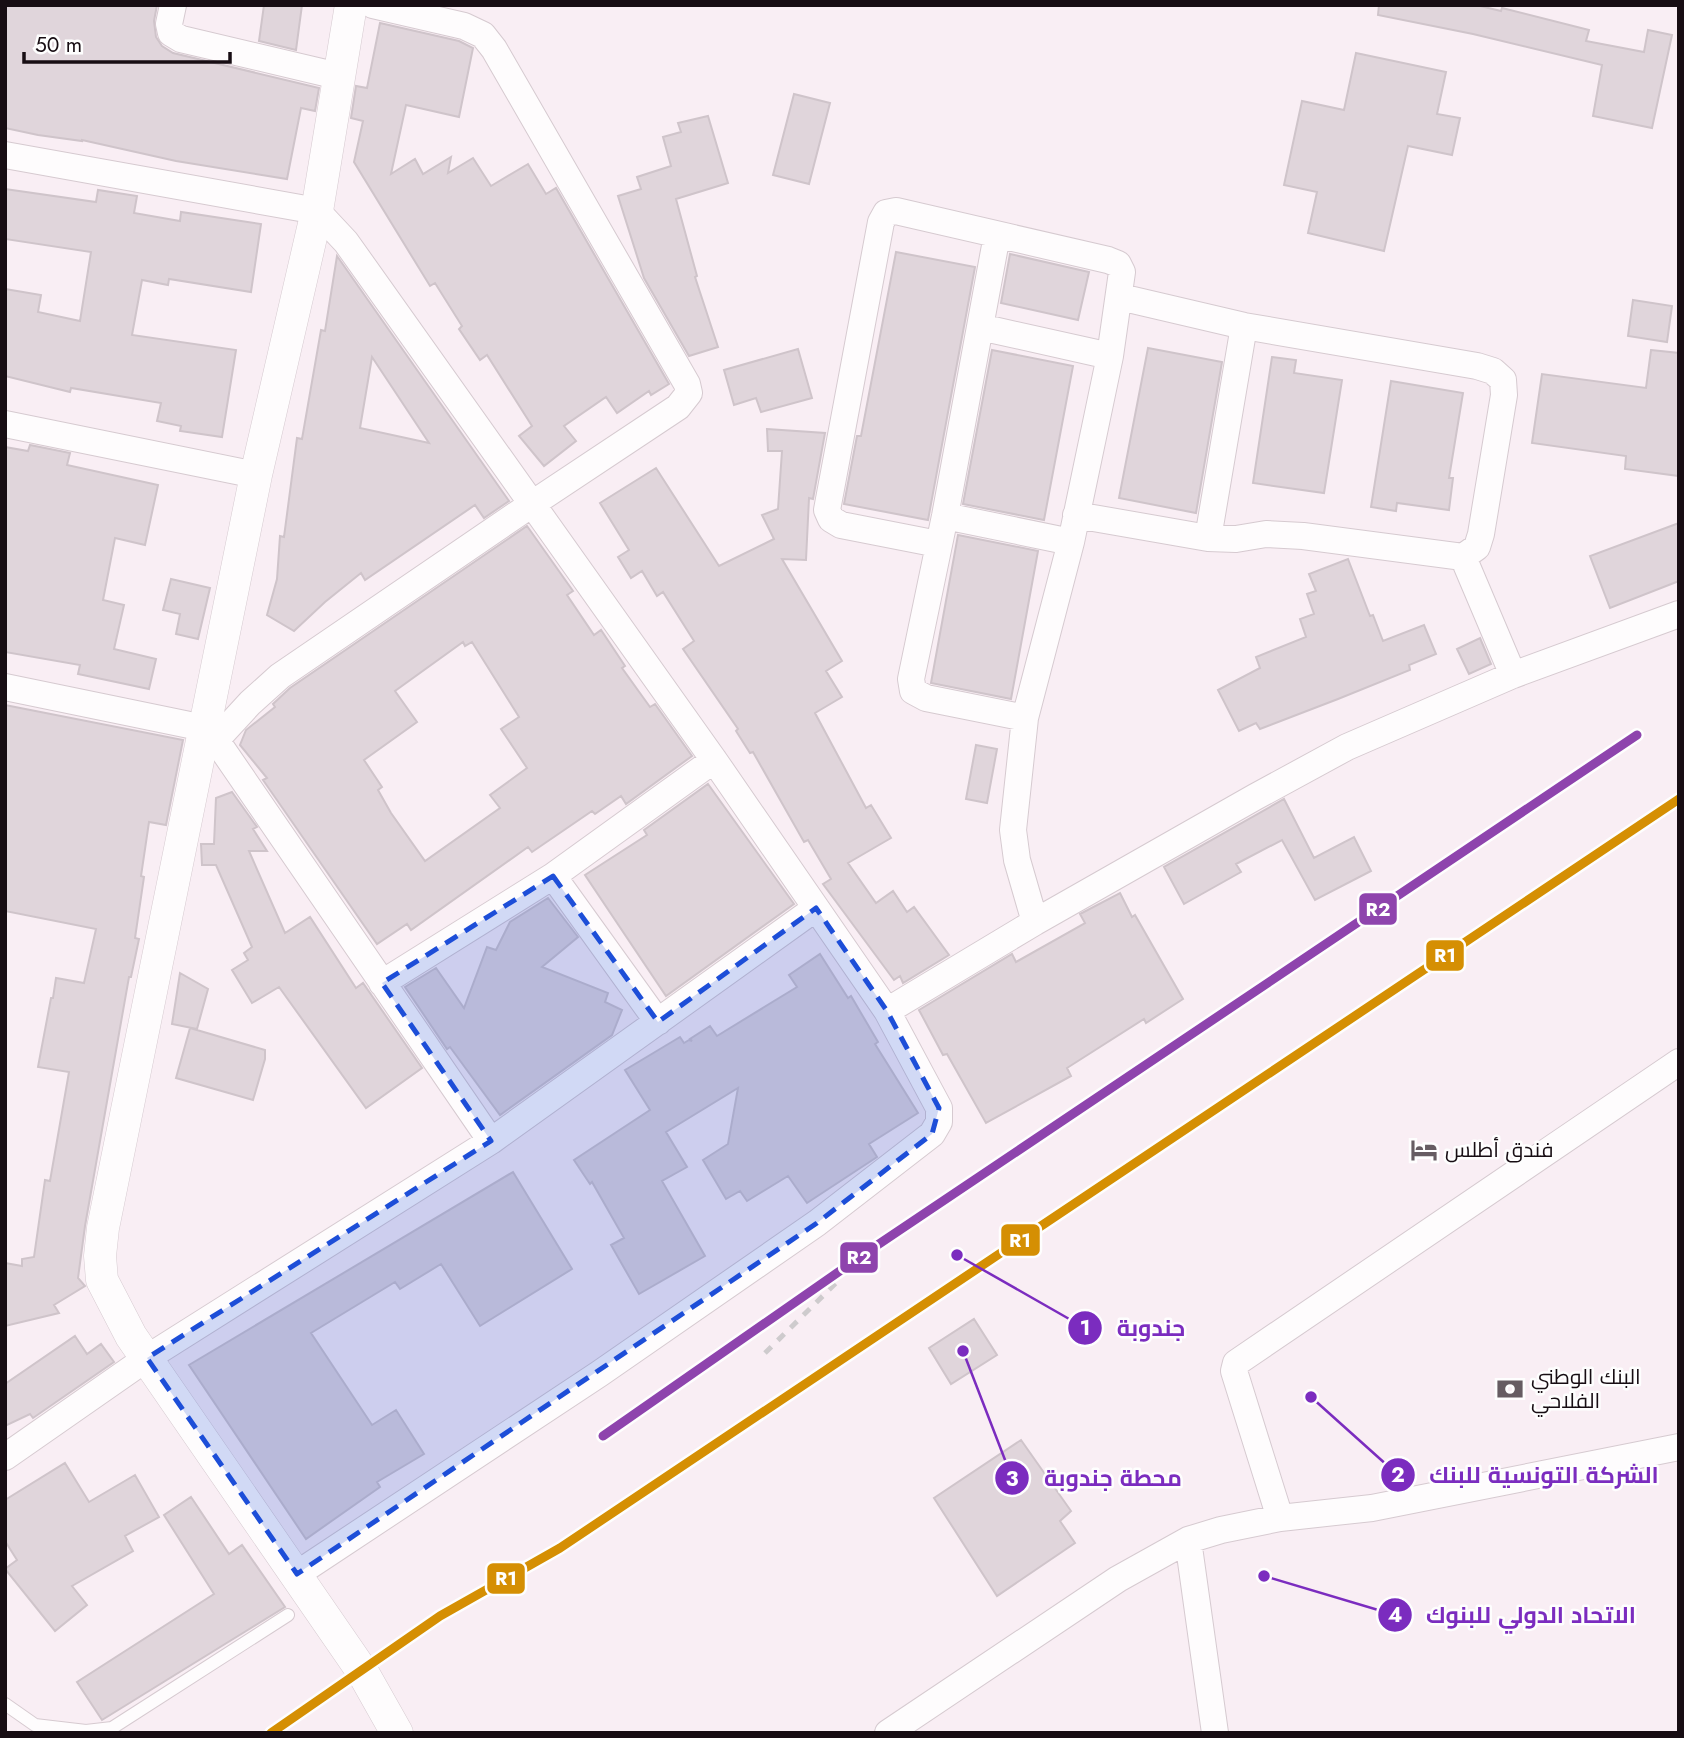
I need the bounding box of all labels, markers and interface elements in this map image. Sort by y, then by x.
scale bar [24,21,231,65]
text: 50 m [35,30,82,60]
line badge: R2 [1358,892,1398,926]
text: R2 [1366,896,1390,923]
line badge: R1 [1425,939,1465,972]
text: R1 [1434,942,1456,969]
hotel icon: فندق أطلس [1409,1135,1439,1165]
place label: فندق أطلس [1445,1135,1553,1165]
line badge: R1 [1000,1223,1041,1257]
text: R1 [1009,1227,1031,1254]
line badge: R2 [839,1241,879,1274]
text: R2 [847,1244,871,1271]
callout: جندوبة [1068,1306,1199,1350]
text: جندوبة [1117,1311,1185,1345]
text: 1 [1080,1313,1090,1343]
place label: البنك الوطني الفلاحي [1531,1362,1641,1417]
bank icon: البنك الوطني الفلاحي [1495,1374,1525,1404]
callout: الشركة التونسية للبنك [1380,1453,1673,1497]
callout: محطة جندوبة [995,1456,1196,1500]
text: الشركة التونسية للبنك [1429,1458,1659,1492]
text: 2 [1391,1460,1405,1490]
text: محطة جندوبة [1044,1461,1182,1495]
text: 3 [1005,1464,1019,1494]
line badge: R1 [486,1562,526,1595]
text: R1 [495,1565,517,1592]
callout: الاتحاد الدولي للبنوك [1377,1593,1650,1637]
text: الاتحاد الدولي للبنوك [1426,1598,1636,1634]
text: 4 [1388,1600,1402,1630]

